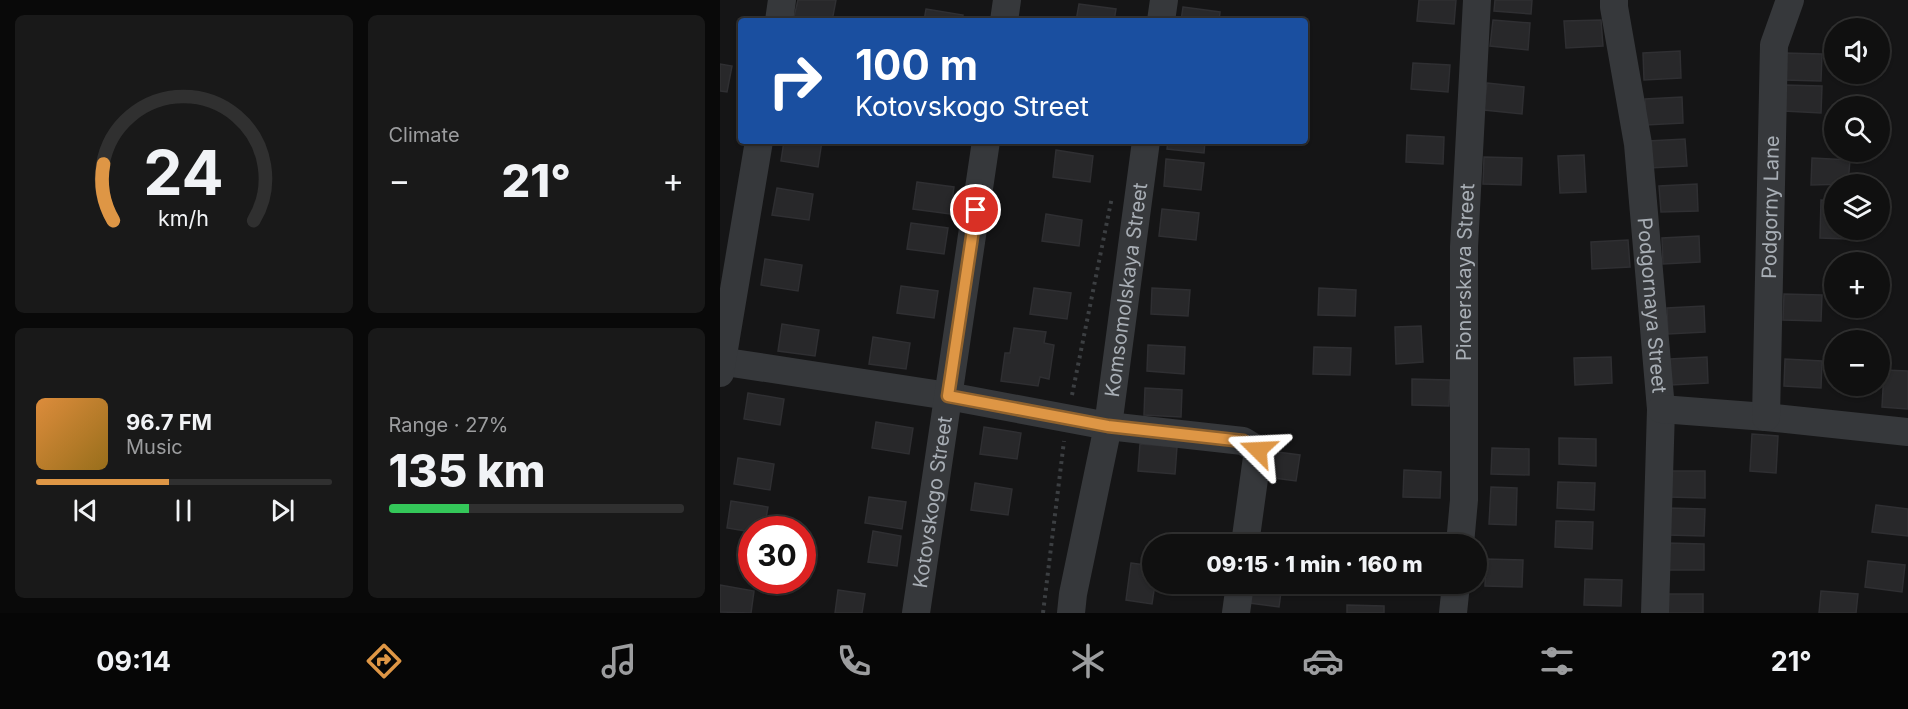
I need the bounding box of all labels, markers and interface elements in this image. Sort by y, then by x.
map controls [1824,18,1890,396]
button: sound [1824,18,1890,84]
text: 100 m [855,39,978,90]
icon: right [756,42,834,120]
text: Kotovskogo Street [855,90,1089,123]
button: search [1824,96,1890,162]
text: Climate [389,123,460,147]
text: 24 [143,135,224,210]
street label: Podgorny Lane [1757,135,1784,279]
text: 21° [502,153,571,208]
text: − [389,160,410,200]
text: + [662,160,684,200]
button: layers [1824,174,1890,240]
street label: Komsomolskaya Street [1100,181,1152,399]
street label: Pionerskaya Street [1452,182,1479,361]
pin [950,184,1001,235]
icon: arrive [959,193,992,226]
text: km/h [158,205,209,231]
street label: Podgornaya Street [1632,216,1672,395]
button: + [1824,252,1890,318]
button: − [1824,330,1890,396]
text: 96.7 FM [126,409,212,435]
text: Range · 27% [389,413,508,437]
street label: Kotovskogo Street [908,414,957,590]
position arrow [1226,418,1290,482]
text: Music [126,435,183,459]
text: 135 km [389,443,546,498]
icon: previous [69,494,102,527]
icon: pause [167,494,200,527]
icon: next [266,494,299,527]
speed limit sign: 30 [738,516,816,594]
text: 09:15 · 1 min · 160 m [1206,551,1423,577]
icon: directions [363,640,405,682]
icon: music [598,640,640,682]
icon: phone [833,640,875,682]
icon: climate [1067,640,1109,682]
icon: car [1302,640,1344,682]
icon: filters [1536,640,1578,682]
text: 09:14 [96,645,171,678]
text: 21° [1771,645,1812,678]

